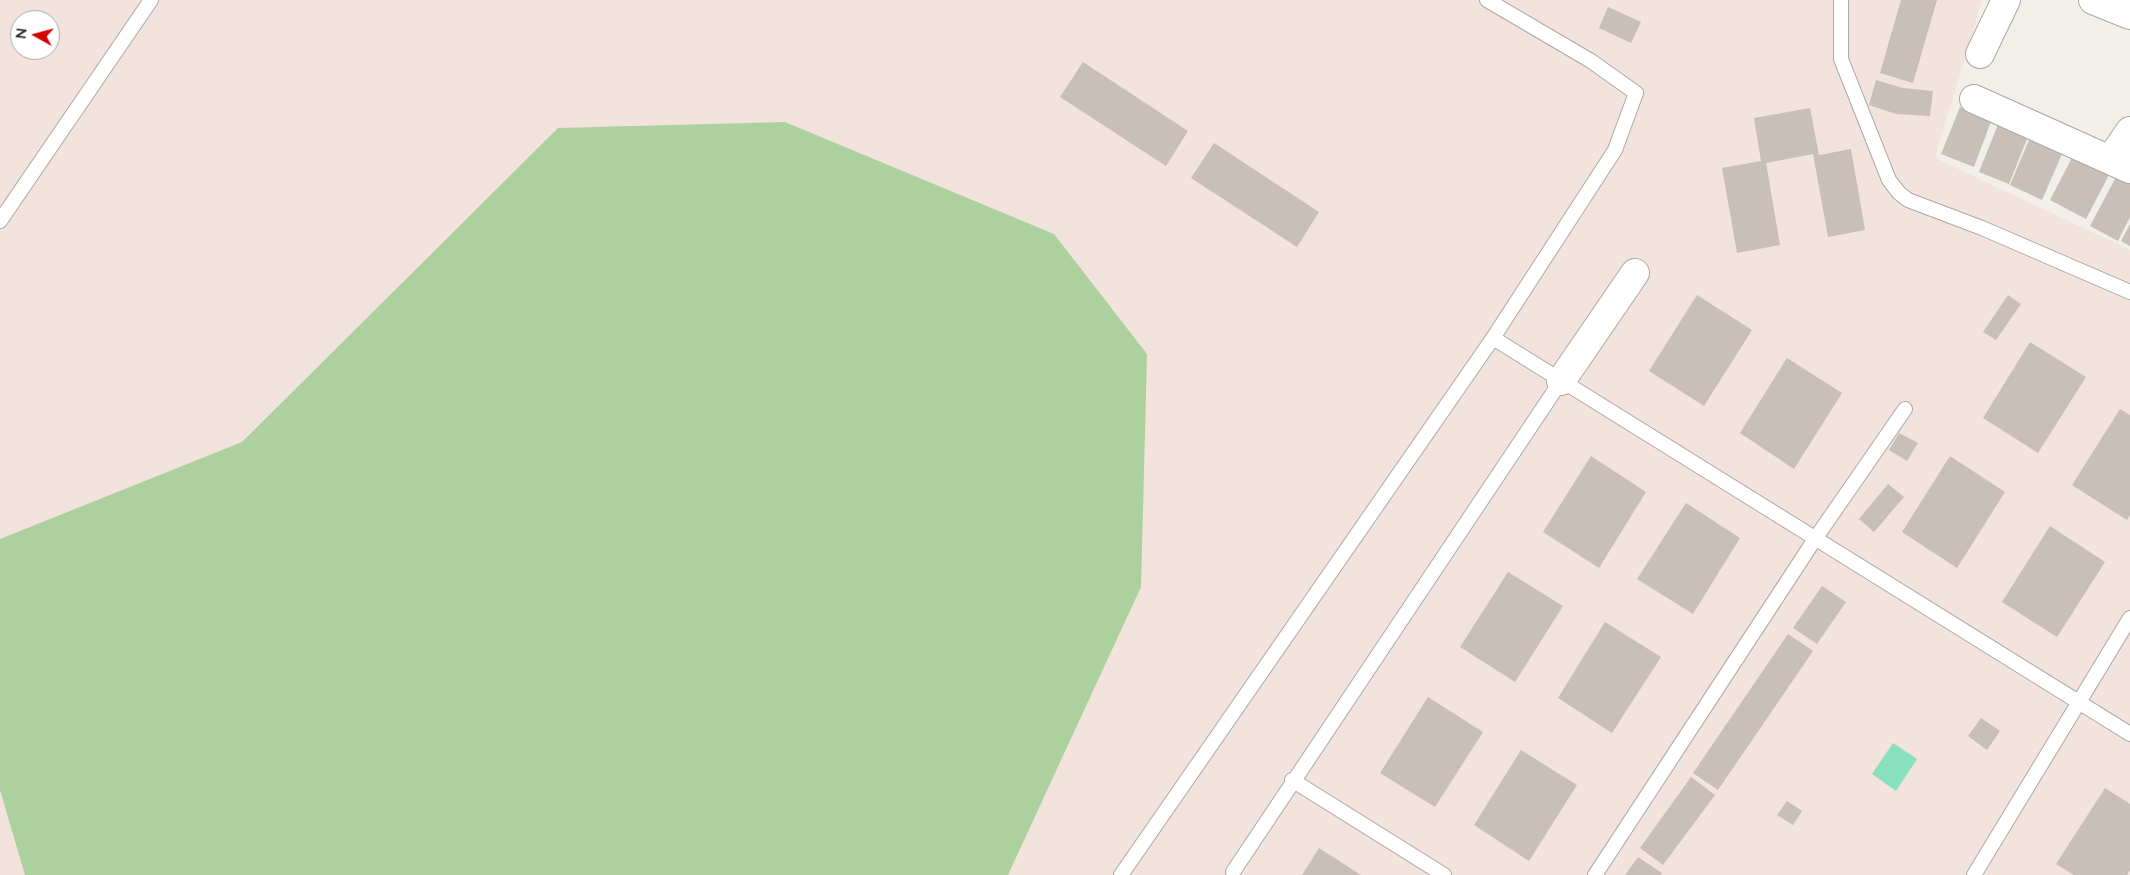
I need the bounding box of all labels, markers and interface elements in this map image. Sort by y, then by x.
north arrow [10,10,60,60]
text: N [12,27,30,40]

